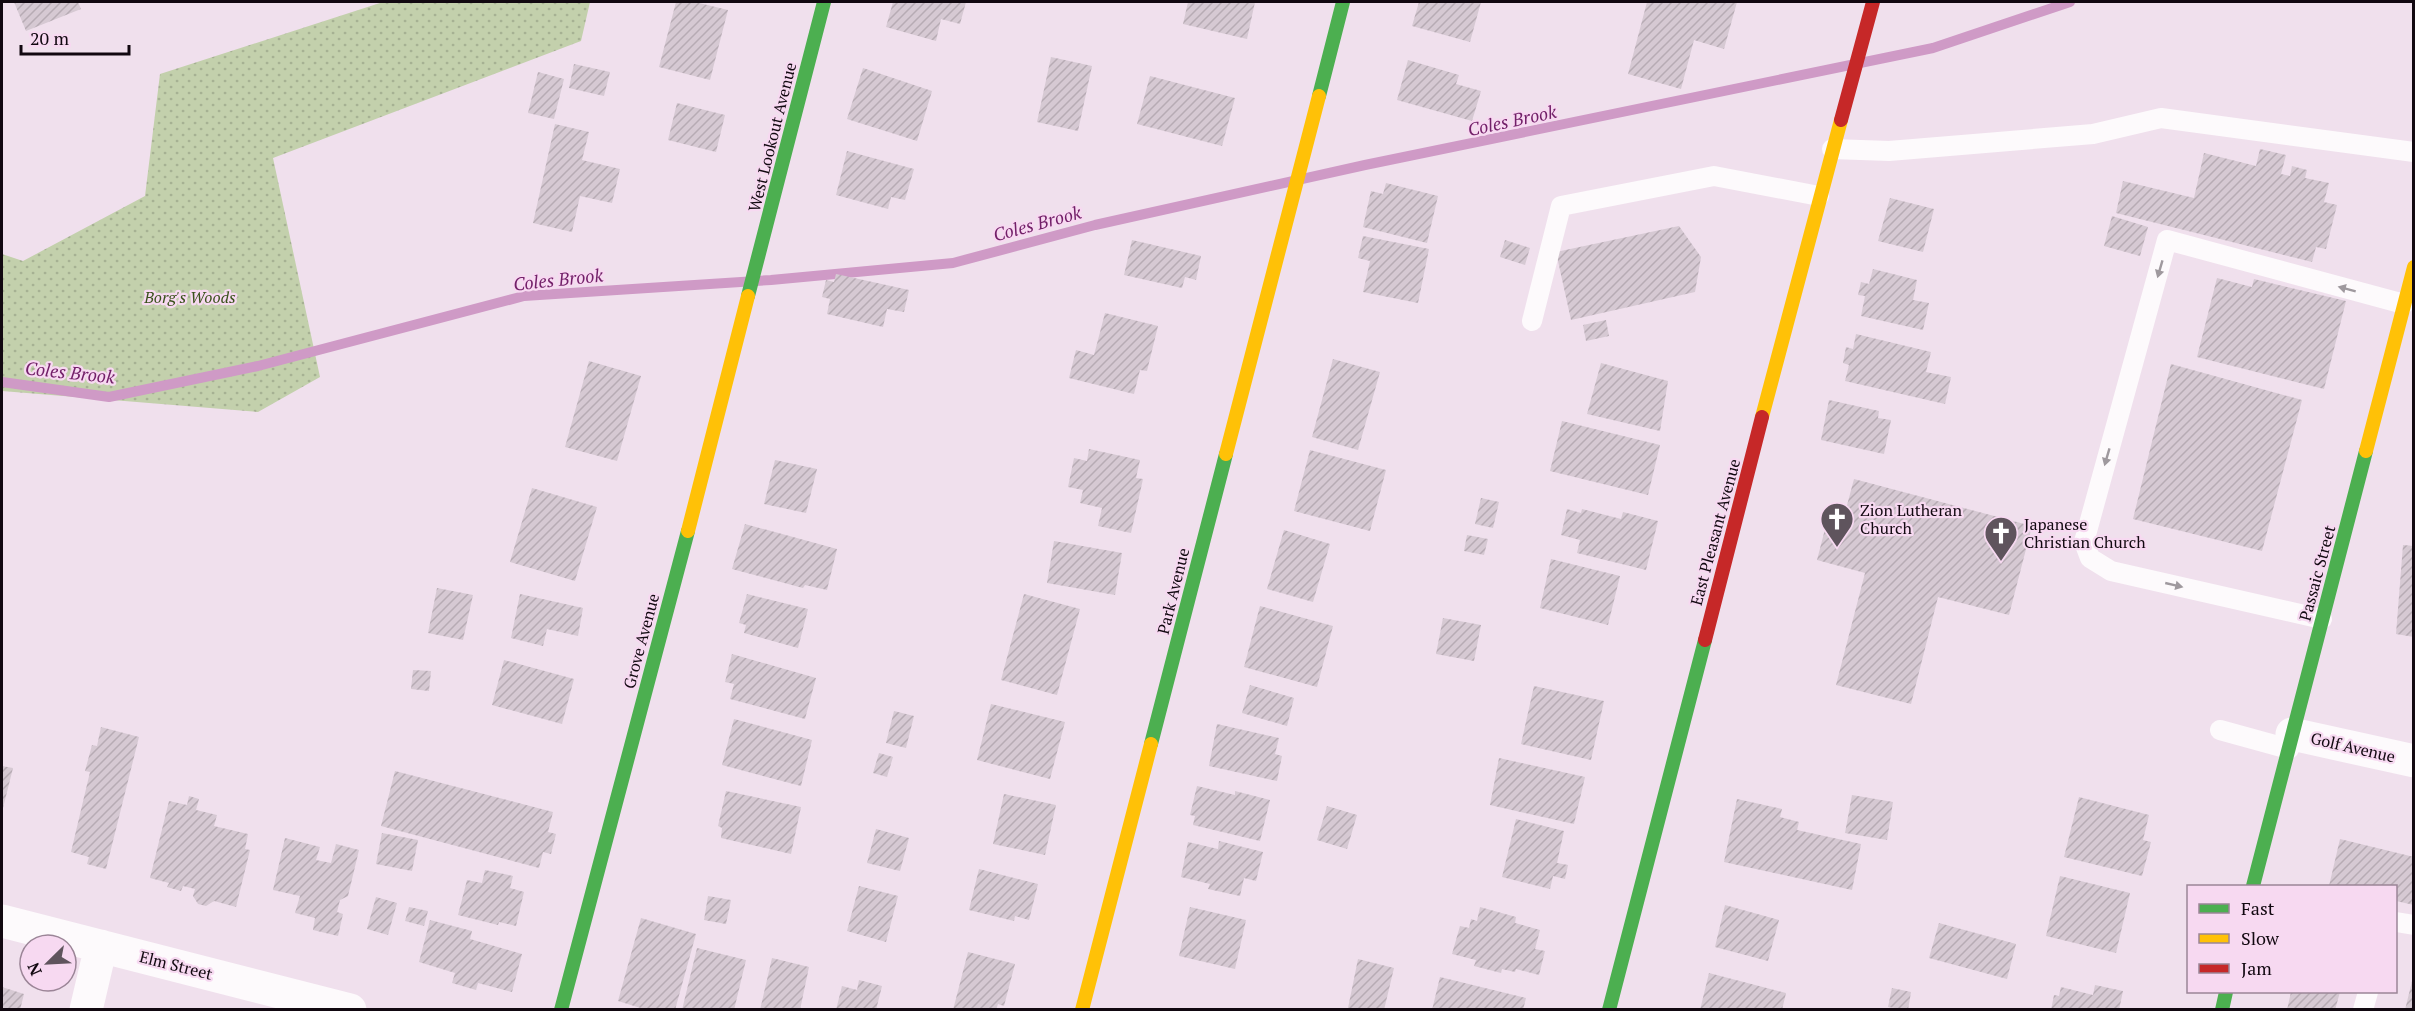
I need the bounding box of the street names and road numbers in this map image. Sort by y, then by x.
street label: West Lookout Avenue [743,60,801,214]
street label: East Pleasant Avenue [1685,456,1745,608]
street label: Passaic Street [2294,523,2340,623]
street label: Park Avenue [1152,546,1194,636]
street label: Grove Avenue [618,591,664,691]
street label: Golf Avenue [2309,727,2397,767]
street label: Elm Street [137,945,215,985]

